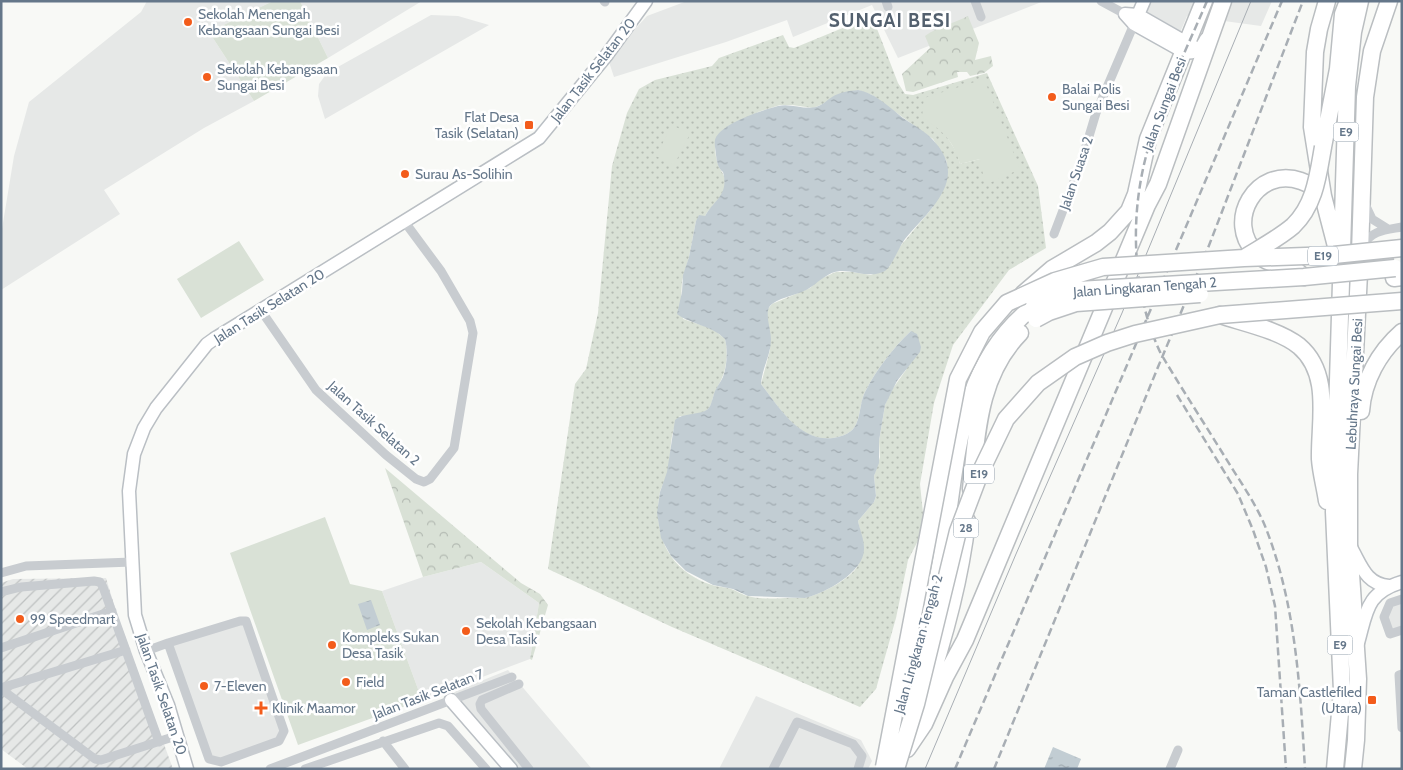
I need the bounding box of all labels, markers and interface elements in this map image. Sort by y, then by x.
place label: Sekolah Menengah Kebangsaan Sungai Besi [198,5,340,39]
district label: SUNGAI BESI [829,9,951,32]
street label: Jalan Tasik Selatan 20 [546,14,639,127]
marker: Sekolah Menengah Kebangsaan Sungai Besi [182,16,194,28]
street label: Jalan Sungai Besi [1138,55,1190,154]
place label: Sekolah Kebangsaan Sungai Besi [217,60,338,94]
marker: Sekolah Kebangsaan Sungai Besi [201,71,213,83]
place label: Balai Polis Sungai Besi [1062,80,1129,114]
marker: Balai Polis Sungai Besi [1046,91,1058,103]
place label: Flat Desa Tasik (Selatan) [435,108,519,142]
marker: Flat Desa Tasik (Selatan) [523,119,535,131]
road number: E9 [1334,122,1358,142]
street label: Jalan Suasa 2 [1055,134,1097,213]
place label: Surau As-Solihin [415,165,513,183]
marker: Surau As-Solihin [399,168,411,180]
road number: E19 [1308,247,1338,266]
street label: Jalan Tasik Selatan 20 [209,264,328,348]
street label: Jalan Lingkaran Tengah 2 [1072,273,1217,301]
street label: Lebuhraya Sungai Besi [1342,318,1366,450]
street label: Jalan Tasik Selatan 2 [324,376,424,469]
road number: E19 [964,464,994,484]
road number: 28 [954,518,978,538]
street label: Jalan Lingkaran Tengah 2 [889,572,946,717]
place label: 99 Speedmart [30,610,115,628]
marker: 99 Speedmart [14,613,26,625]
place label: Sekolah Kebangsaan Desa Tasik [476,614,597,648]
marker: Sekolah Kebangsaan Desa Tasik [460,625,472,637]
place label: Kompleks Sukan Desa Tasik [342,628,439,662]
street label: Jalan Tasik Selatan 20 [132,630,191,757]
road number: E9 [1328,636,1352,654]
marker: Kompleks Sukan Desa Tasik [326,639,338,651]
street label: Jalan Tasik Selatan 7 [369,665,486,724]
place label: Field [356,673,384,691]
marker: Field [340,676,352,688]
place label: 7-Eleven [214,677,267,695]
marker: 7-Eleven [198,680,210,692]
place label: Taman Castlefiled (Utara) [1257,683,1362,717]
marker: Taman Castlefiled (Utara) [1366,694,1378,706]
place label: Klinik Maamor [272,699,356,717]
marker: Klinik Maamor [254,701,268,715]

